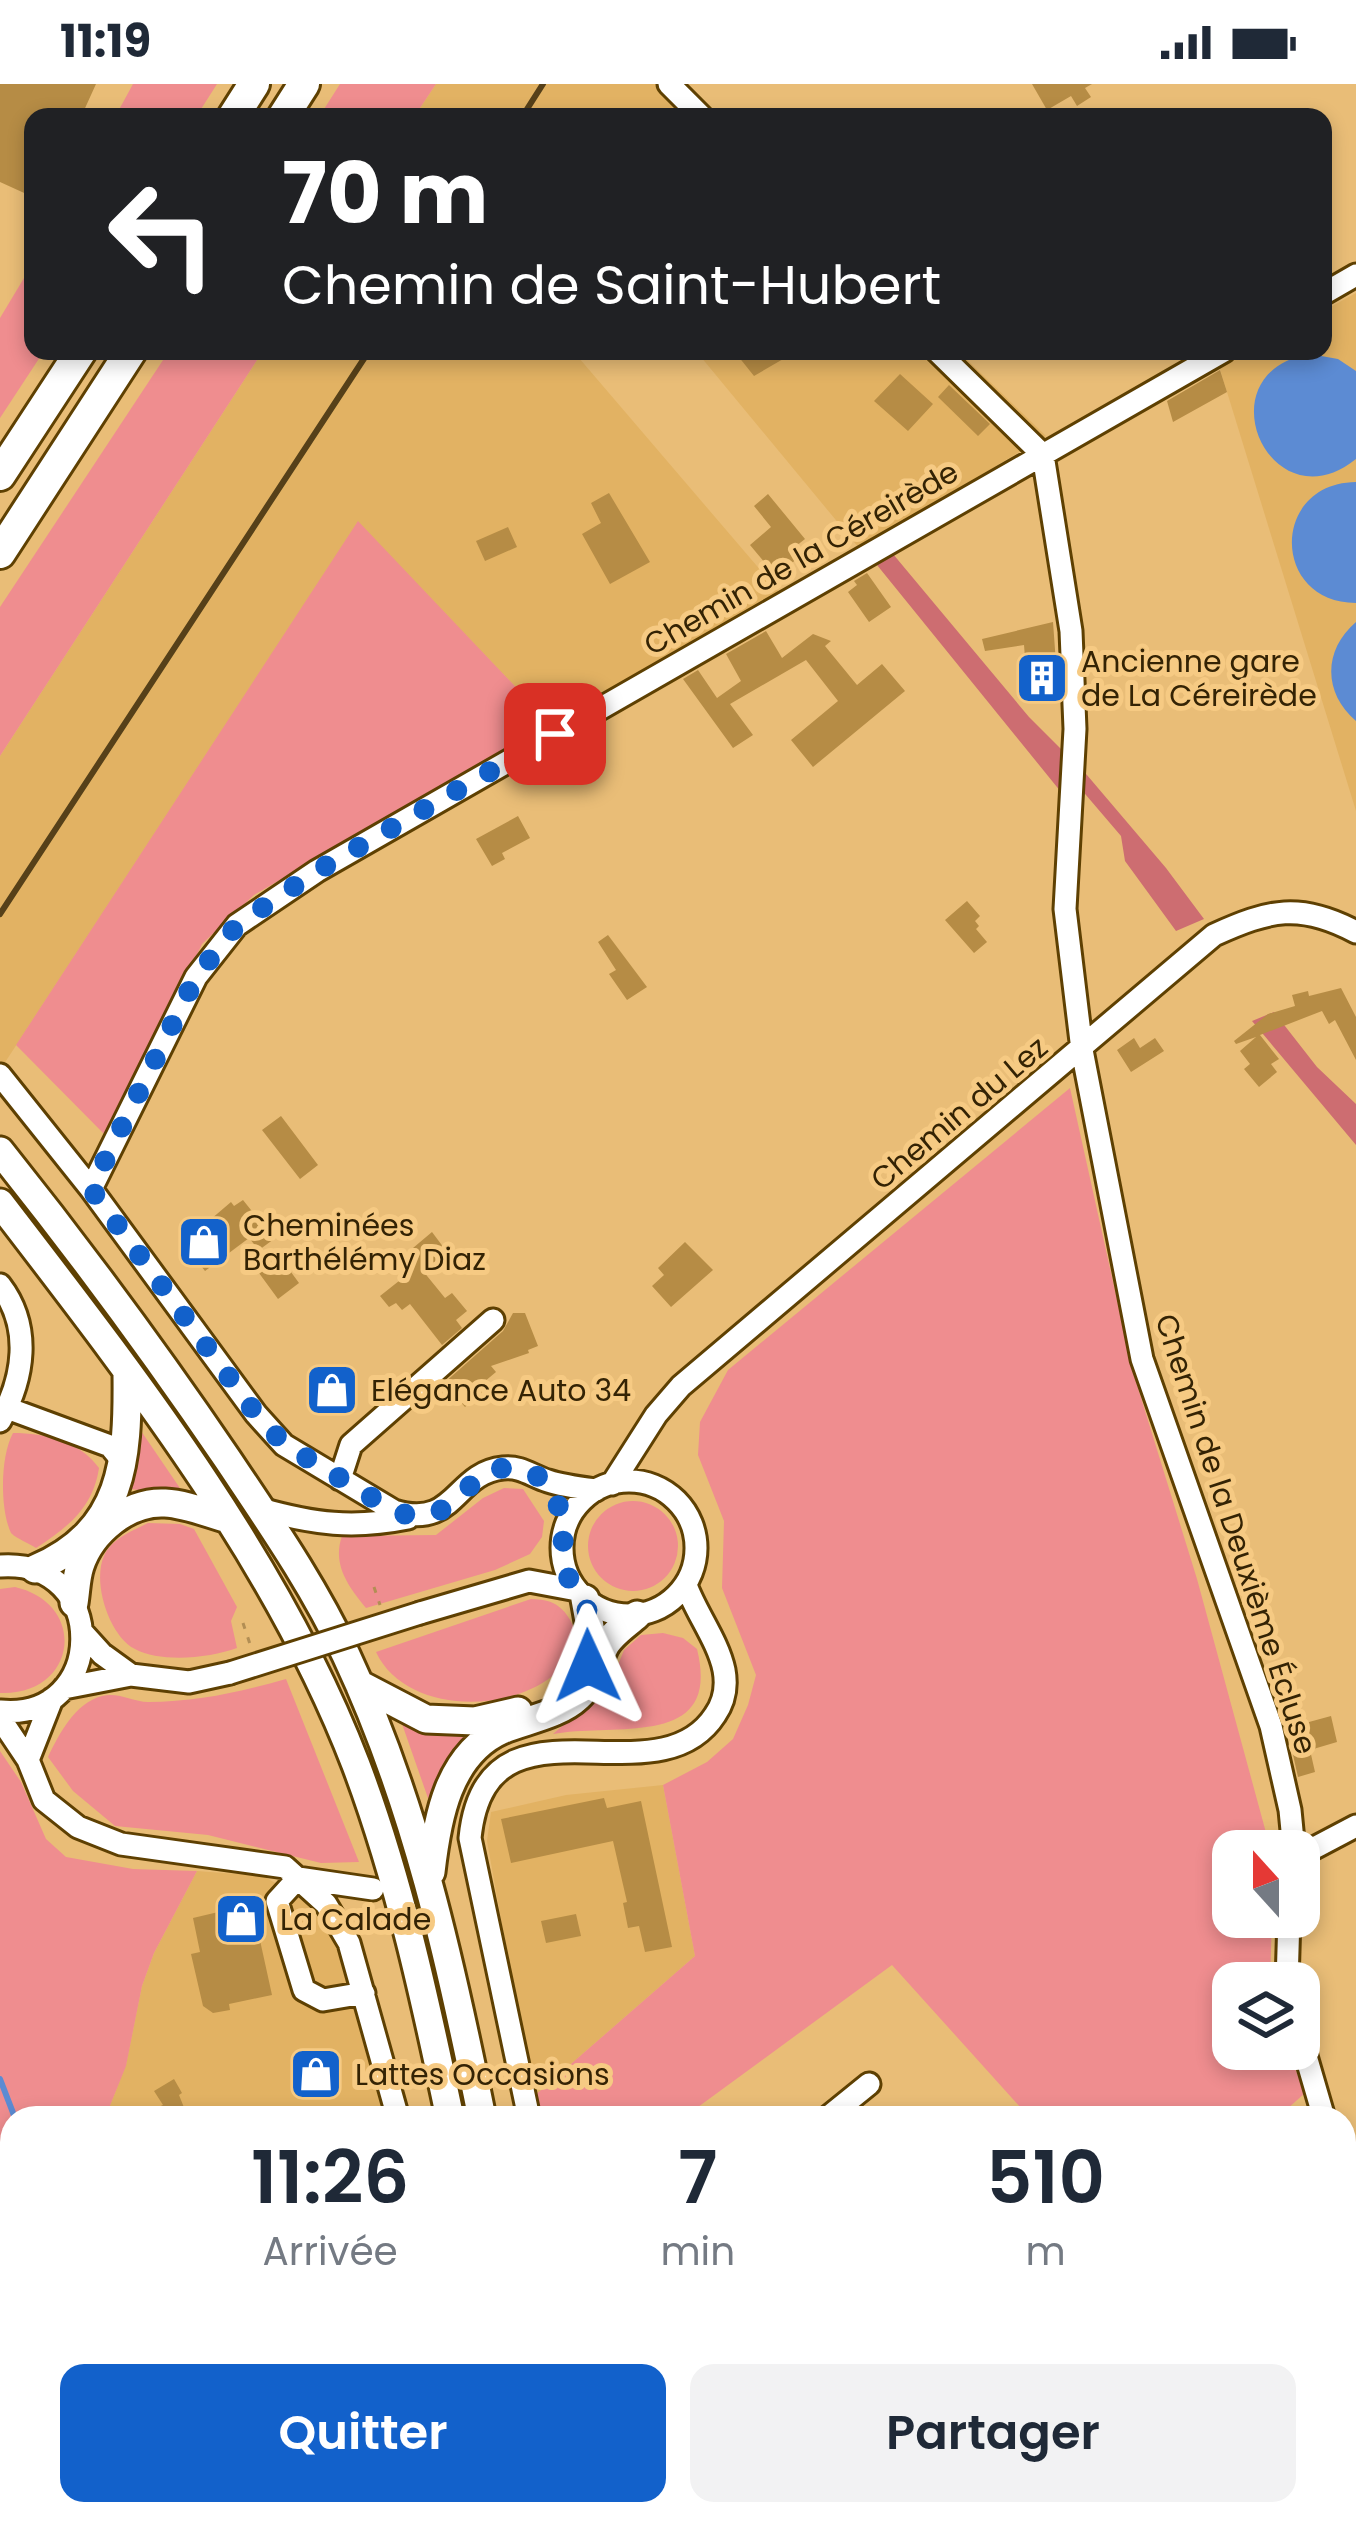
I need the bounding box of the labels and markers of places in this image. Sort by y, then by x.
place label: Ancienne gare de La Céreirède [1081,640,1317,717]
building icon: Ancienne gare de La Céreirède [1014,650,1070,706]
pin [504,683,606,785]
place label: Cheminées Barthélémy Diaz [243,1204,486,1281]
shop icon: Cheminées Barthélémy Diaz [176,1214,232,1270]
shop icon: Elégance Auto 34 [304,1362,360,1418]
place label: Elégance Auto 34 [371,1369,631,1412]
shop icon: La Calade [213,1891,269,1947]
place label: La Calade [280,1898,431,1941]
shop icon: Lattes Occasions [288,2046,344,2102]
place label: Lattes Occasions [355,2053,610,2096]

